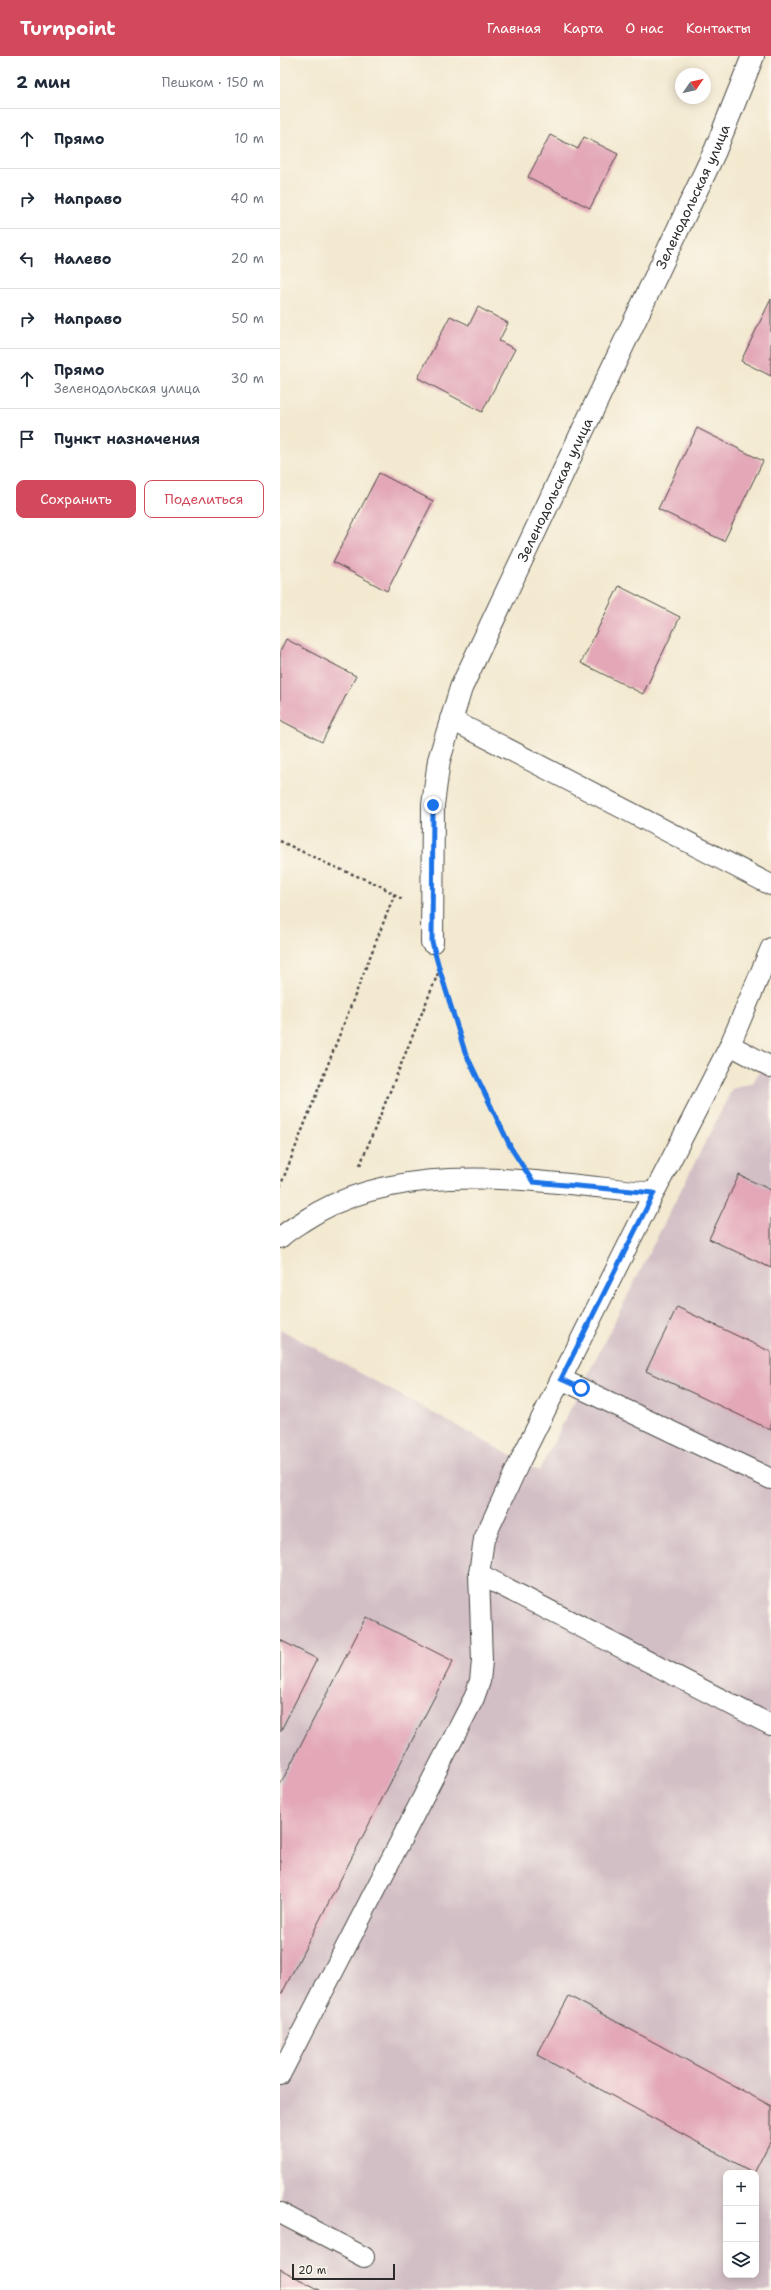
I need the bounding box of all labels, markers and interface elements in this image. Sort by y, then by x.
text: Turnpoint [20,16,116,41]
text: Главная [487,19,541,37]
text: Карта [563,19,603,37]
text: О нас [625,19,664,37]
text: Контакты [686,19,751,37]
north arrow [675,68,711,104]
text: 2 мин [16,71,71,93]
text: Пешком · 150 m [162,74,264,91]
street label: Зеленодольская улица [652,121,734,272]
icon: ahead [16,128,38,150]
text: Прямо [54,129,104,149]
text: 10 m [234,130,264,147]
icon: right [16,188,38,210]
text: Направо [54,189,122,209]
text: 40 m [230,190,264,207]
icon: left [16,248,38,270]
text: Налево [54,249,112,269]
text: 20 m [231,250,264,267]
icon: right [16,308,38,330]
text: Направо [54,309,122,329]
text: 50 m [231,310,264,327]
text: Прямо [54,360,104,380]
icon: ahead [16,368,38,390]
text: 30 m [230,370,264,387]
text: Зеленодольская улица [54,380,200,397]
street label: Зеленодольская улица [513,415,597,565]
icon: arrive [16,428,38,450]
text: Пункт назначения [54,429,200,449]
button: Сохранить [16,480,136,518]
button: Поделиться [144,480,264,518]
route end [424,796,442,814]
route start [572,1379,590,1397]
map controls [723,2170,759,2278]
button: + [723,2170,759,2206]
button: − [723,2206,759,2242]
button: layers [723,2242,759,2278]
scale bar [292,2262,395,2281]
text: 20 m [298,2263,326,2278]

